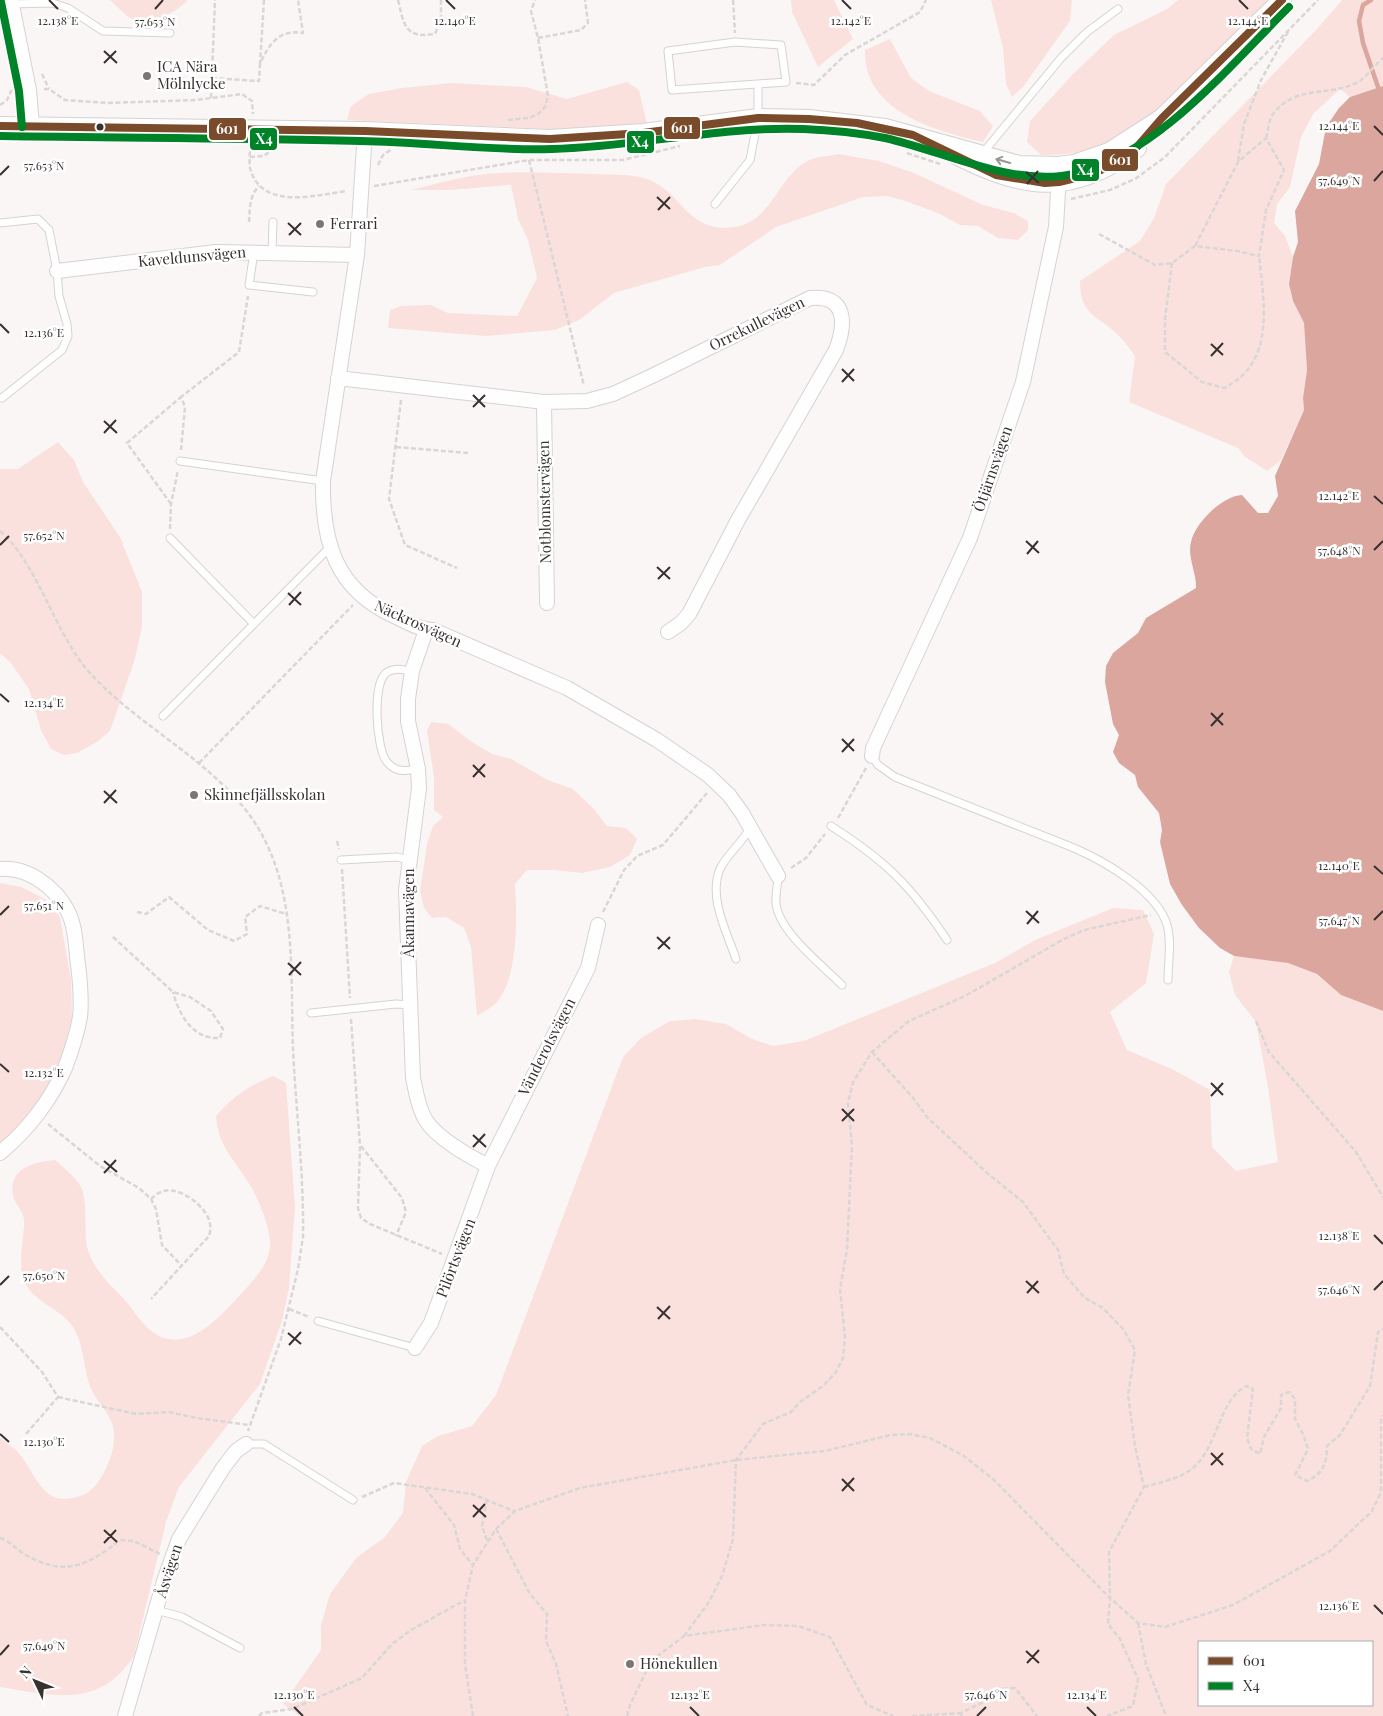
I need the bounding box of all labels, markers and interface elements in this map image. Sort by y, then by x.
text: 12.138°E [38,12,78,28]
text: 12.140°E [434,12,476,28]
text: 12.142°E [831,12,871,28]
text: 12.144°E [1228,12,1268,28]
text: 57.653°N [134,13,176,29]
place label: ICA Nära Mölnlycke [157,56,226,93]
marker: ICA Nära Mölnlycke [141,70,153,82]
line badge: 601 [663,116,701,140]
line badge: 601 [208,117,247,141]
text: 12.144°E [1319,117,1359,133]
text: 601 [671,118,693,137]
text: 601 [216,119,238,138]
unlabelled marker [95,122,105,132]
line badge: X4 [249,127,278,151]
text: X4 [255,129,273,148]
line badge: X4 [626,130,655,154]
text: X4 [631,132,649,151]
line badge: 601 [1101,148,1139,172]
text: 601 [1109,150,1131,169]
one-way arrow [996,156,1012,165]
text: 57.653°N [23,157,65,173]
line badge: X4 [1071,158,1100,182]
text: X4 [1076,160,1094,179]
text: 57.649°N [1318,172,1361,188]
place label: Ferrari [330,213,378,233]
marker: Ferrari [314,218,326,230]
street label: Kaveldunsvägen [137,241,247,271]
street label: Orrekullevägen [706,291,808,355]
text: 12.136°E [24,324,64,340]
street label: Ötjärnsvägen [968,423,1016,514]
street label: Notblomstervägen [533,440,555,564]
text: 12.142°E [1319,487,1359,503]
text: 57.652°N [23,527,65,543]
text: 57.648°N [1317,542,1361,558]
street label: Näckrosvägen [372,595,465,651]
text: 12.134°E [24,694,64,710]
place label: Skinnefjällsskolan [204,784,325,804]
marker: Skinnefjällsskolan [188,789,200,801]
text: 12.140°E [1318,857,1360,873]
street label: Åkannavägen [398,868,418,959]
text: 57.651°N [24,897,65,913]
text: 57.647°N [1318,912,1360,928]
street label: Vänderotsvägen [512,994,579,1100]
text: 12.132°E [24,1064,64,1080]
street label: Pilörtsvägen [431,1215,479,1300]
text: 12.138°E [1319,1227,1359,1243]
text: 57.650°N [23,1267,66,1283]
text: 57.646°N [1317,1281,1361,1297]
text: 12.130°E [24,1433,65,1449]
street label: Åsvägen [150,1541,186,1601]
text: 12.136°E [1319,1597,1359,1613]
text: 57.649°N [23,1637,66,1653]
legend [1198,1641,1373,1706]
text: 601 [1243,1650,1266,1670]
place label: Hönekullen [640,1653,718,1673]
north arrow [10,1656,60,1706]
marker: Hönekullen [624,1658,636,1670]
text: N [15,1662,36,1682]
text: X4 [1243,1675,1260,1695]
text: 12.130°E [274,1686,315,1702]
text: 12.132°E [670,1686,710,1702]
text: 57.646°N [964,1686,1008,1702]
text: 12.134°E [1067,1686,1107,1702]

